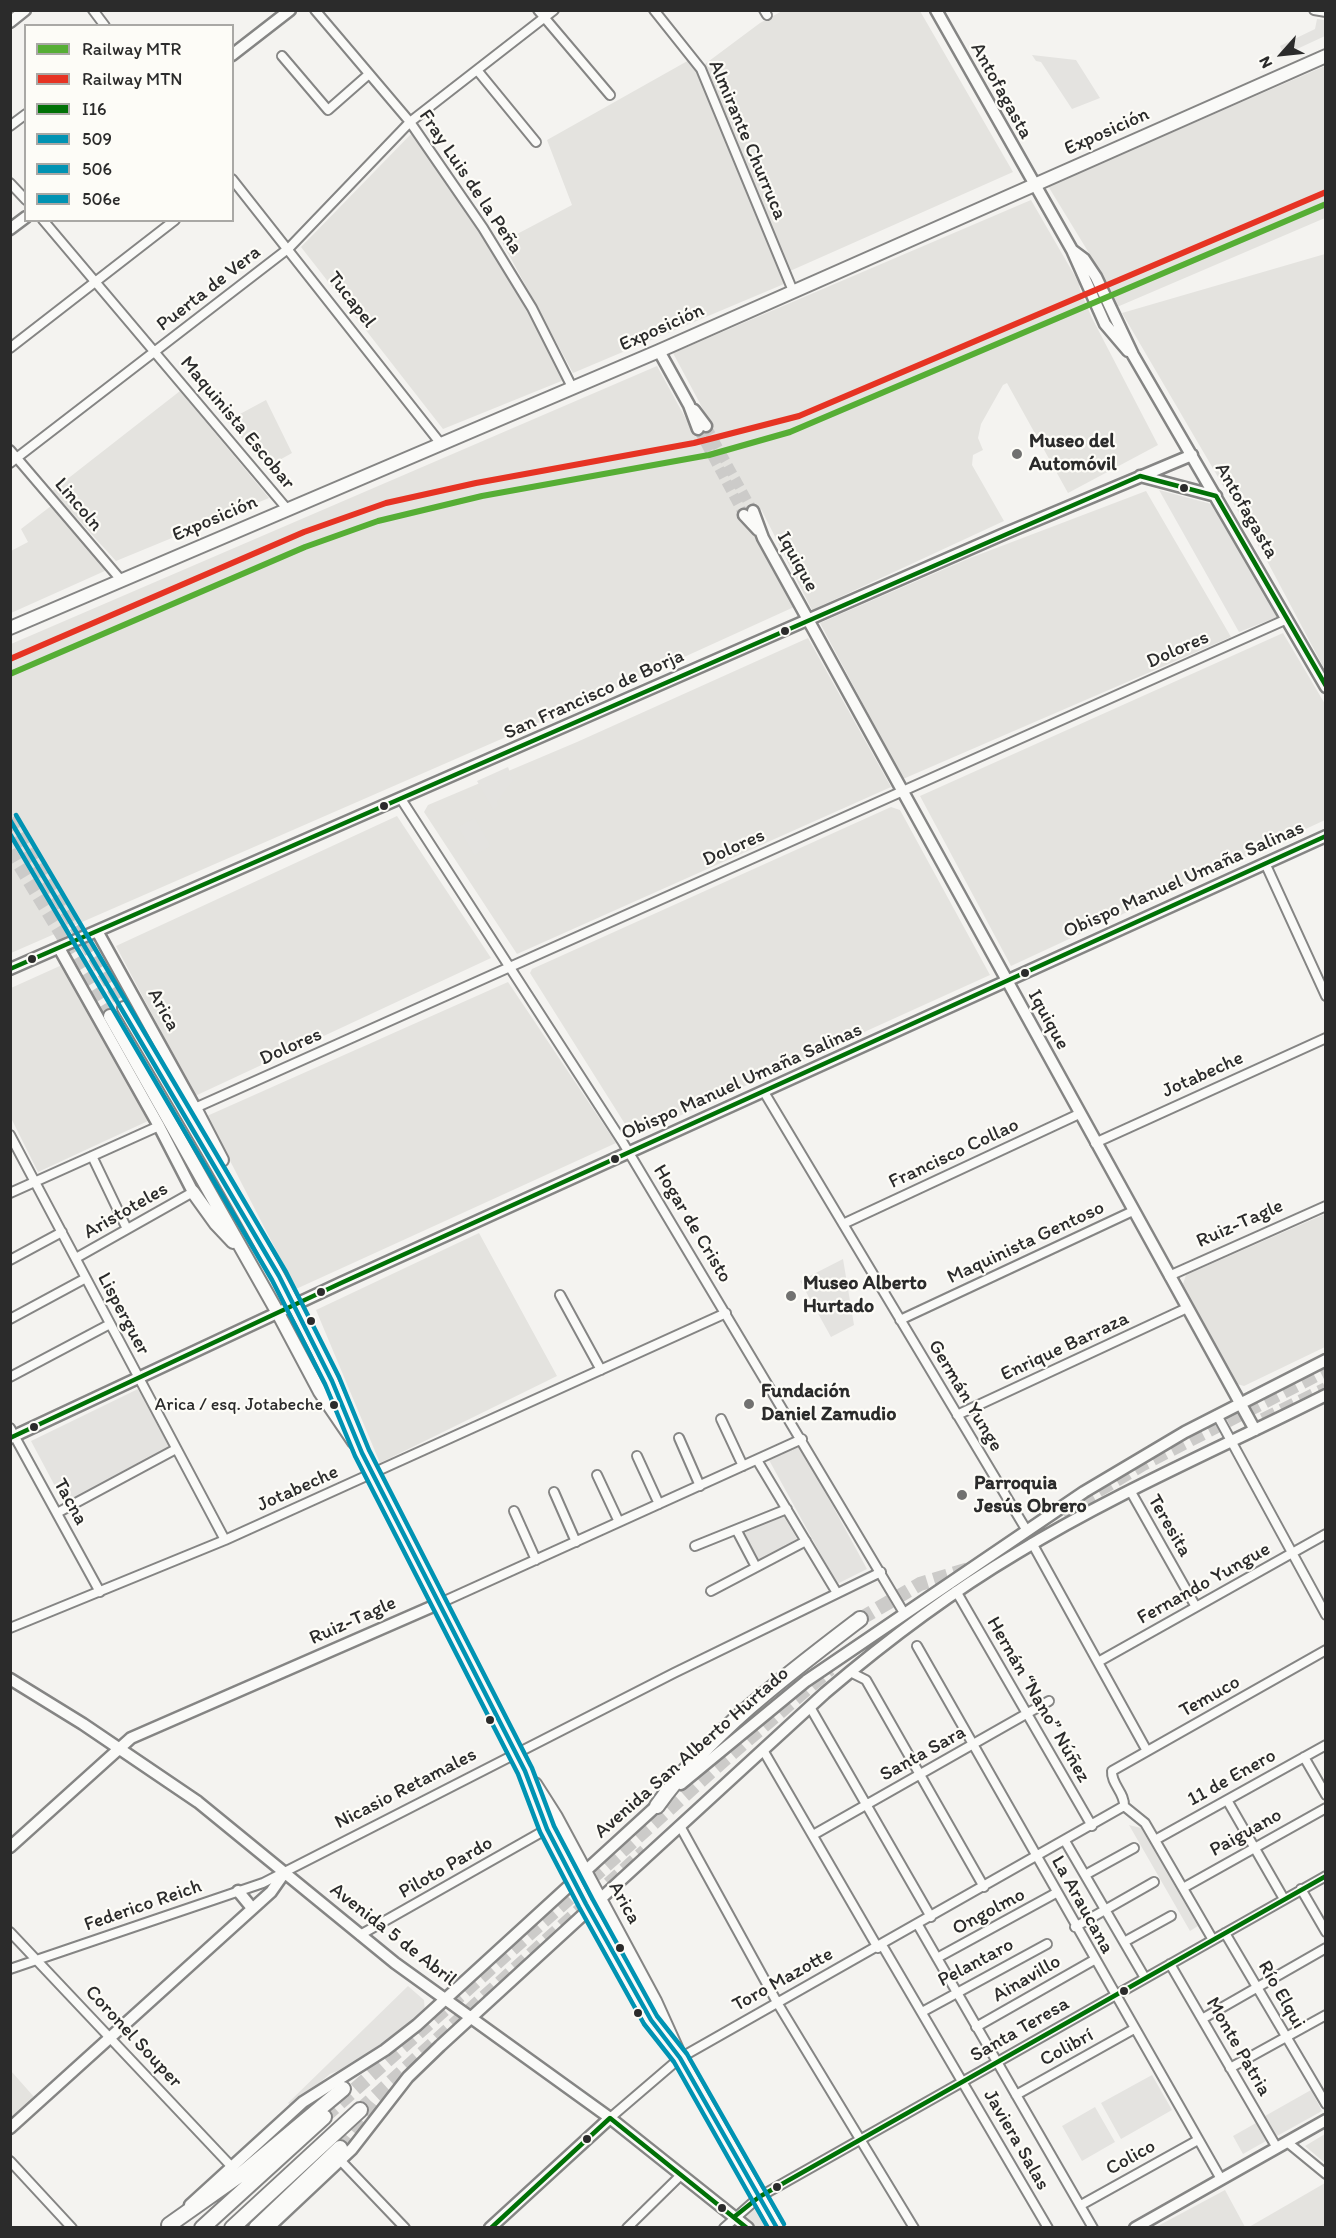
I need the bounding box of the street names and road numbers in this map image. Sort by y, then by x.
street label: Antofagasta [965,39,1037,143]
street label: Almirante Churruca [703,57,791,223]
street label: Exposición [1061,103,1153,161]
street label: Fray Luis de la Peña [413,105,527,259]
street label: Puerta de Vera [152,241,266,337]
street label: Tucapel [321,267,381,333]
street label: Exposición [616,299,708,357]
street label: Maquinista Escobar [174,351,300,495]
street label: Antofagasta [1209,459,1283,563]
street label: Lincoln [49,473,107,537]
street label: Exposición [169,490,261,548]
street label: Iquique [771,528,823,596]
street label: Dolores [1143,626,1213,674]
street label: San Francisco de Borja [500,644,688,746]
street label: Obispo Manuel Umaña Salinas [1060,816,1308,944]
street label: Dolores [699,824,769,872]
street label: Arica [142,985,184,1035]
street label: Iquique [1022,986,1074,1054]
street label: Obispo Manuel Umaña Salinas [618,1018,866,1146]
street label: Dolores [256,1023,326,1071]
street label: Jotabeche [1159,1046,1247,1104]
street label: Francisco Collao [885,1113,1023,1195]
street label: Hogar de Cristo [647,1161,737,1287]
street label: Aristoteles [79,1177,173,1245]
street label: Ruiz-Tagle [1193,1194,1287,1254]
street label: Maquinista Gentoso [944,1196,1108,1290]
street label: Lisperguer [91,1269,155,1359]
street label: Enrique Barraza [997,1307,1133,1387]
street label: Germán Yunge [922,1336,1008,1456]
street label: Jotabeche [254,1460,342,1518]
street label: Tacna [47,1475,93,1529]
street label: Teresita [1142,1490,1196,1562]
street label: Fernando Yungue [1133,1538,1275,1630]
street label: Ruiz-Tagle [306,1591,400,1651]
street label: Hernán “Nano” Núñez [981,1613,1095,1787]
street label: Avenida San Alberto Hurtado [590,1662,794,1844]
street label: Temuco [1175,1671,1245,1723]
street label: Santa Sara [876,1721,970,1787]
street label: Nicasio Retamales [331,1743,481,1835]
street label: 11 de Enero [1184,1744,1280,1812]
street label: Paiguano [1206,1803,1286,1863]
street label: Piloto Pardo [395,1831,497,1905]
street label: La Araucana [1045,1852,1119,1958]
street label: Federico Reich [81,1875,205,1937]
street label: Avenida 5 de Abril [325,1878,461,1992]
street label: Arica [603,1878,645,1928]
street label: Ongolmo [949,1883,1029,1941]
street label: Pelantaro [934,1933,1018,1993]
street label: Toro Mazotte [728,1942,838,2018]
street label: Ainavillo [989,1950,1065,2008]
street label: Río Elqui [1252,1957,1310,2033]
street label: Coronel Souper [79,1981,187,2093]
street label: Santa Teresa [966,1992,1074,2068]
street label: Monte Patria [1200,1993,1276,2101]
street label: Colibrí [1036,2024,1098,2072]
street label: Javiera Salas [978,2085,1054,2195]
street label: Colico [1102,2135,1160,2181]

